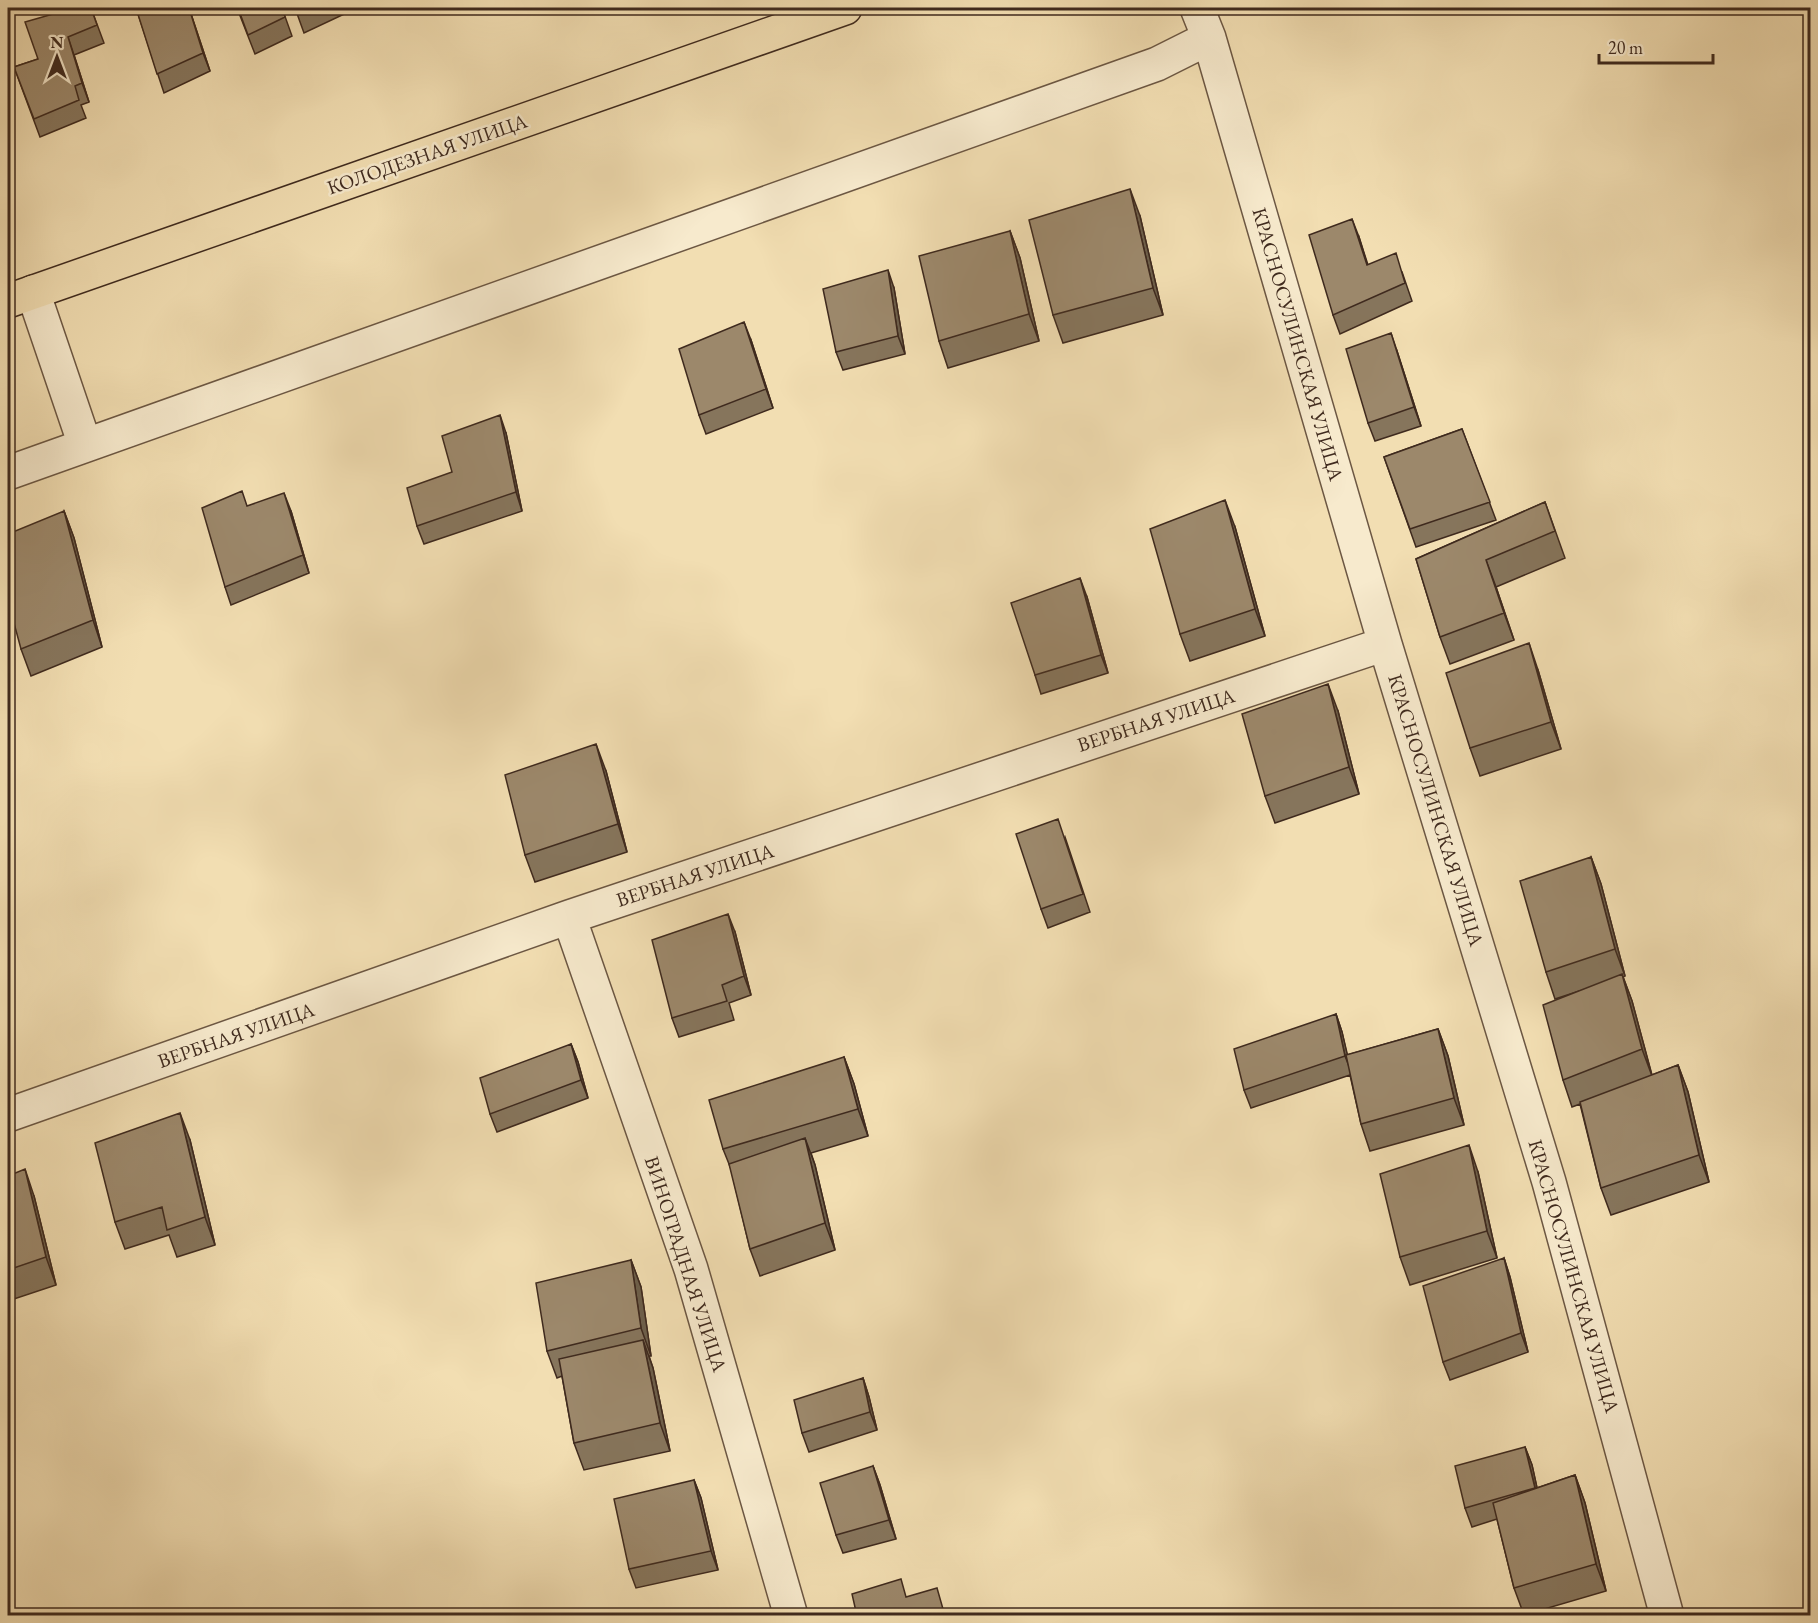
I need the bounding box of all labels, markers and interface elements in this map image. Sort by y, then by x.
north arrow [27,27,87,87]
scale bar [1599,27,1713,65]
text: N [51,32,64,53]
text: 20 m [1608,36,1643,59]
street label: КОЛОДЕЗНАЯ УЛИЦА [323,107,531,200]
street label: КРАСНОСУЛИНСКАЯ УЛИЦА [1246,204,1350,484]
street label: КРАСНОСУЛИНСКАЯ УЛИЦА [1382,671,1490,949]
street label: ВЕРБНАЯ УЛИЦА [1074,682,1238,758]
street label: ВЕРБНАЯ УЛИЦА [613,837,777,913]
street label: ВЕРБНАЯ УЛИЦА [154,996,318,1074]
street label: КРАСНОСУЛИНСКАЯ УЛИЦА [1522,1136,1626,1416]
street label: ВИНОГРАДНАЯ УЛИЦА [639,1153,733,1375]

